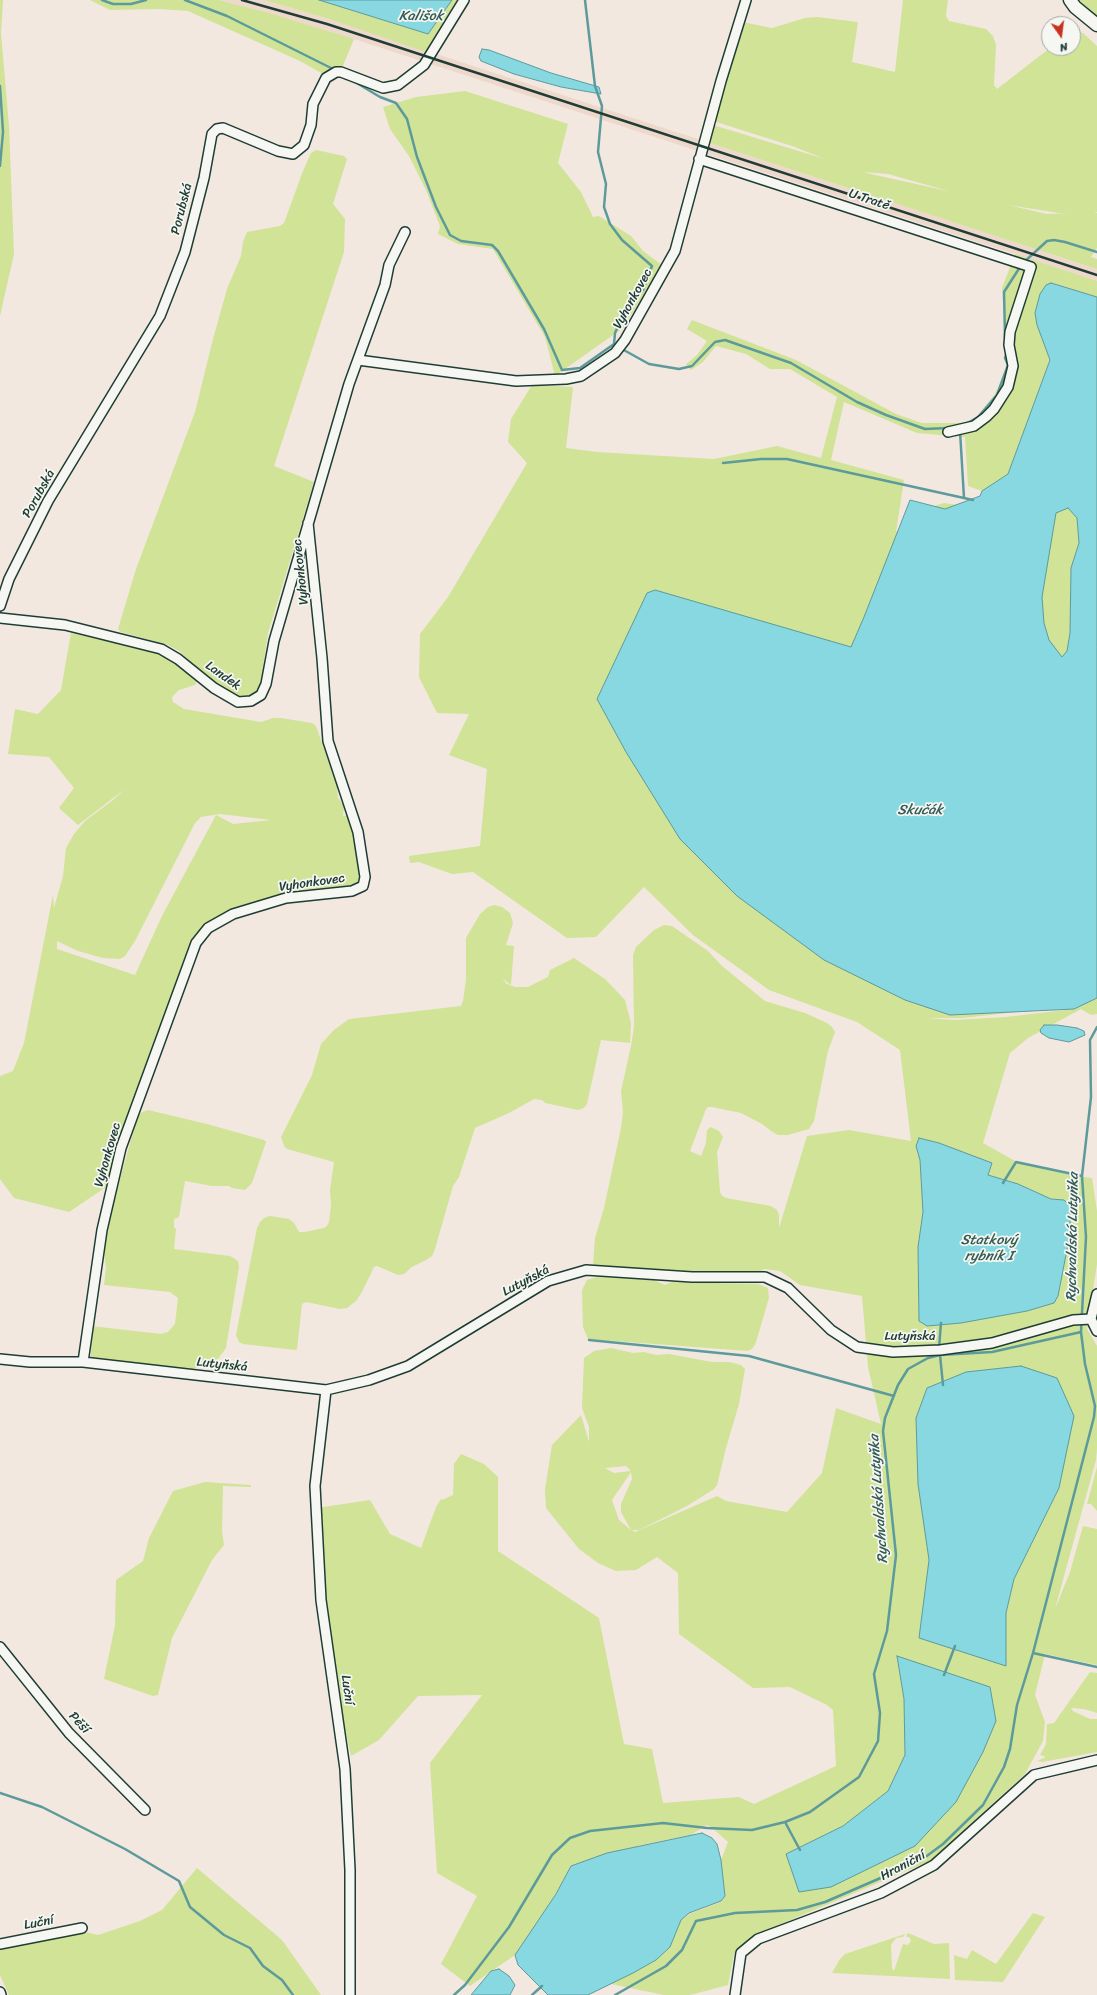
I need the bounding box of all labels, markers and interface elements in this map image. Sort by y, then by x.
water label: Kališok [399,8,443,24]
north arrow [1041,16,1081,56]
text: N [1058,37,1070,57]
street label: Porubská [168,182,196,236]
street label: U Tratě [846,186,892,214]
street label: Vyhonkovec [610,266,656,332]
street label: Porubská [19,467,59,521]
street label: Vyhonkovec [290,538,312,606]
street label: Landek [202,658,244,694]
water label: Skučák [897,802,943,818]
street label: Vyhonkovec [278,871,346,895]
street label: Vyhonkovec [91,1121,125,1189]
water label: Rychvaldská Lutyňka [1063,1172,1083,1302]
water label: Statkový rybník I [961,1232,1017,1264]
street label: Lutyňská [500,1262,552,1300]
street label: Lutyňská [884,1329,936,1345]
street label: Lutyňská [196,1355,248,1375]
water label: Rychvaldská Lutyňka [866,1434,892,1564]
street label: Luční [337,1674,357,1706]
street label: Pěší [65,1709,93,1737]
street label: Hraniční [878,1848,928,1884]
street label: Luční [23,1912,55,1934]

